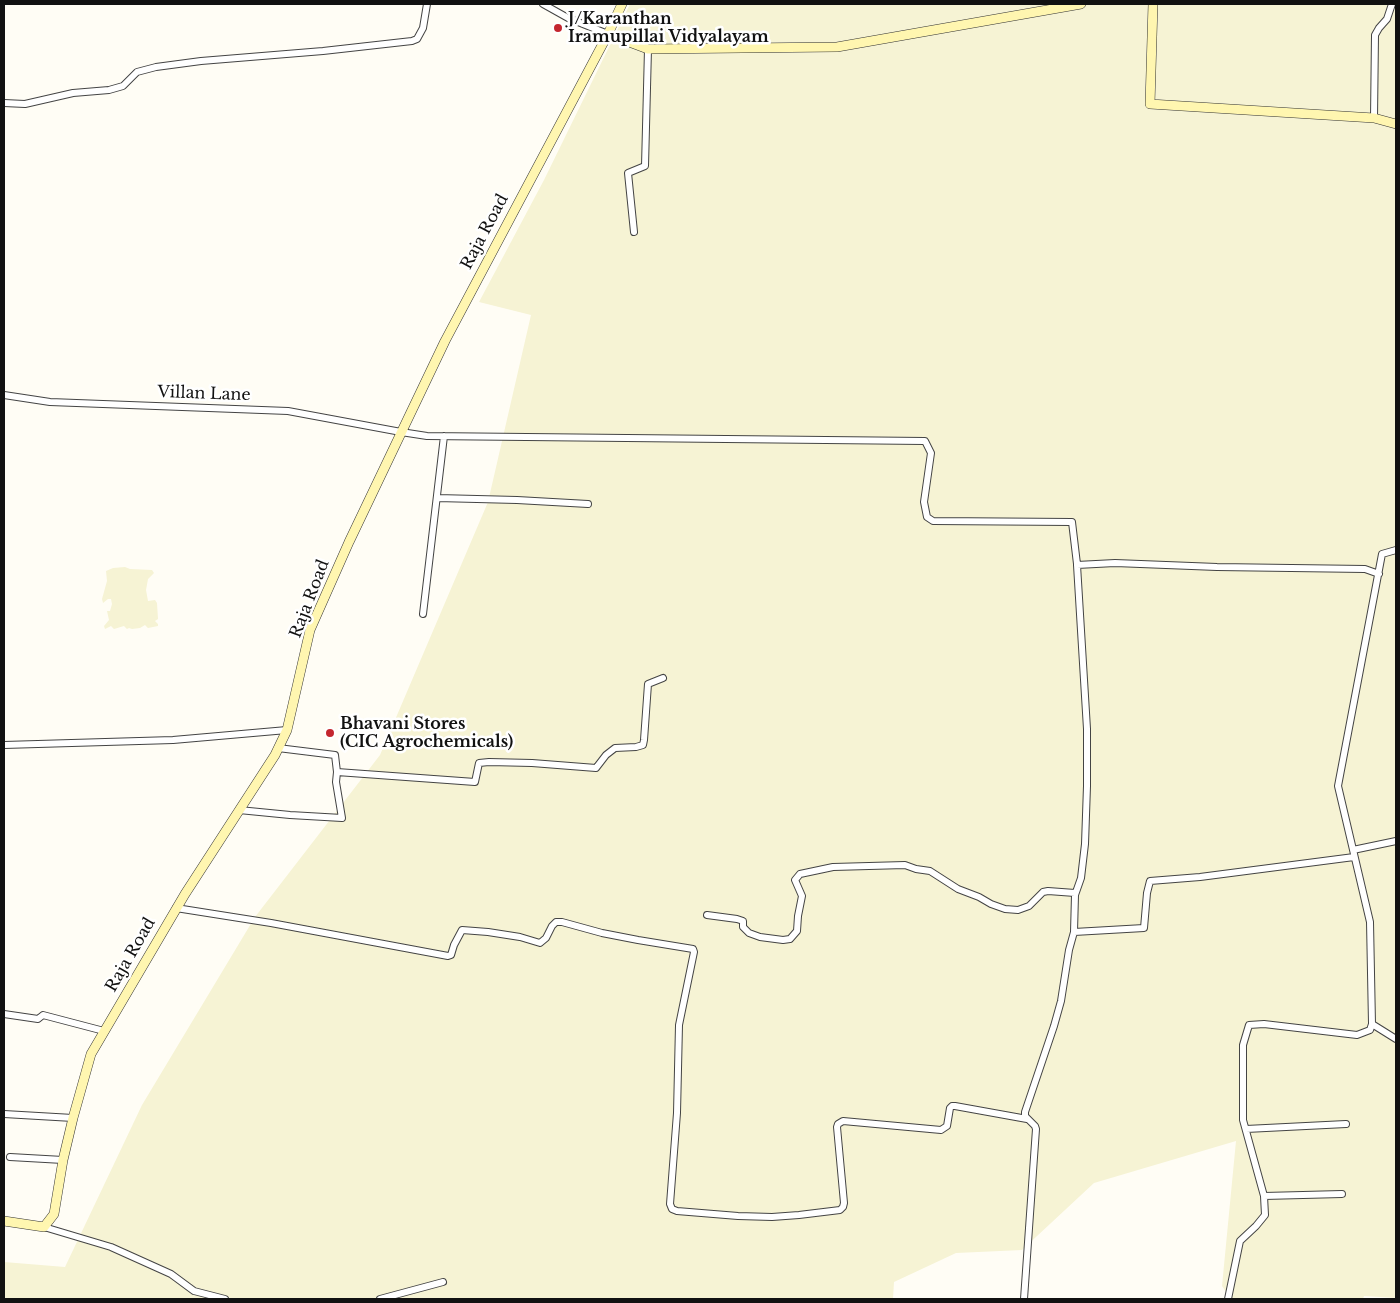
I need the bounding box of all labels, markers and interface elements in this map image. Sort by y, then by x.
place label: J/Karanthan Iramupillai Vidyalayam [568,9,769,47]
marker: J/Karanthan Iramupillai Vidyalayam [552,22,564,34]
street label: Raja Road [457,191,513,273]
street label: Villan Lane [157,383,251,405]
street label: Raja Road [286,557,334,641]
place label: Bhavani Stores (CIC Agrochemicals) [340,714,513,752]
marker: Bhavani Stores (CIC Agrochemicals) [324,727,336,739]
street label: Raja Road [102,915,160,995]

